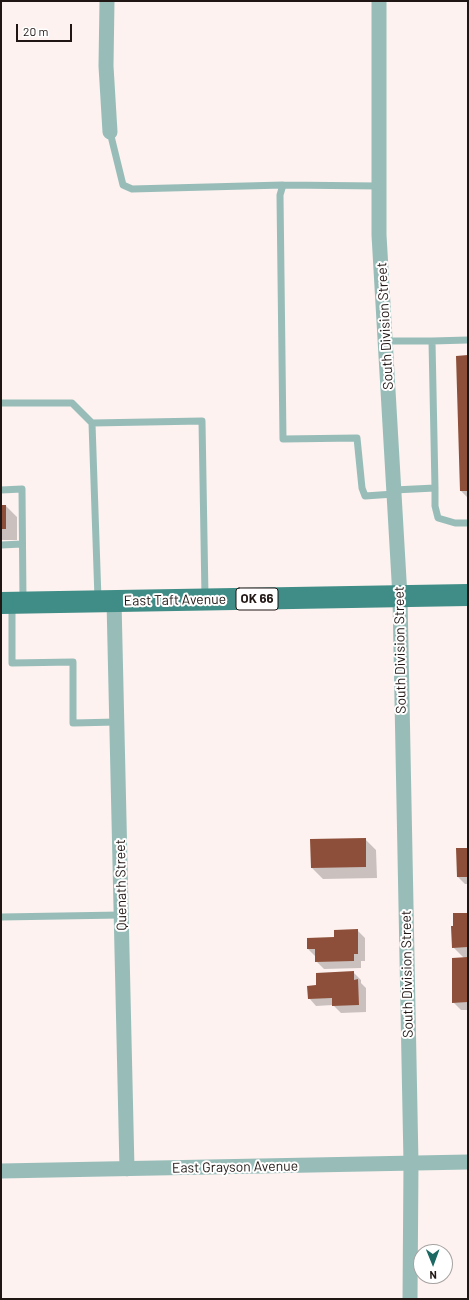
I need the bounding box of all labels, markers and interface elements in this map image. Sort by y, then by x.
scale bar [18,16,74,42]
text: 20 m [23,24,49,38]
street label: South Division Street [373,262,397,390]
street label: South Division Street [390,586,410,714]
road number: OK 66 [236,588,278,610]
street label: East Taft Avenue [124,591,226,609]
street label: Quenath Street [112,839,130,931]
street label: South Division Street [397,910,417,1038]
street label: East Grayson Avenue [172,1158,298,1176]
north arrow [413,1244,453,1284]
text: N [429,1269,437,1282]

